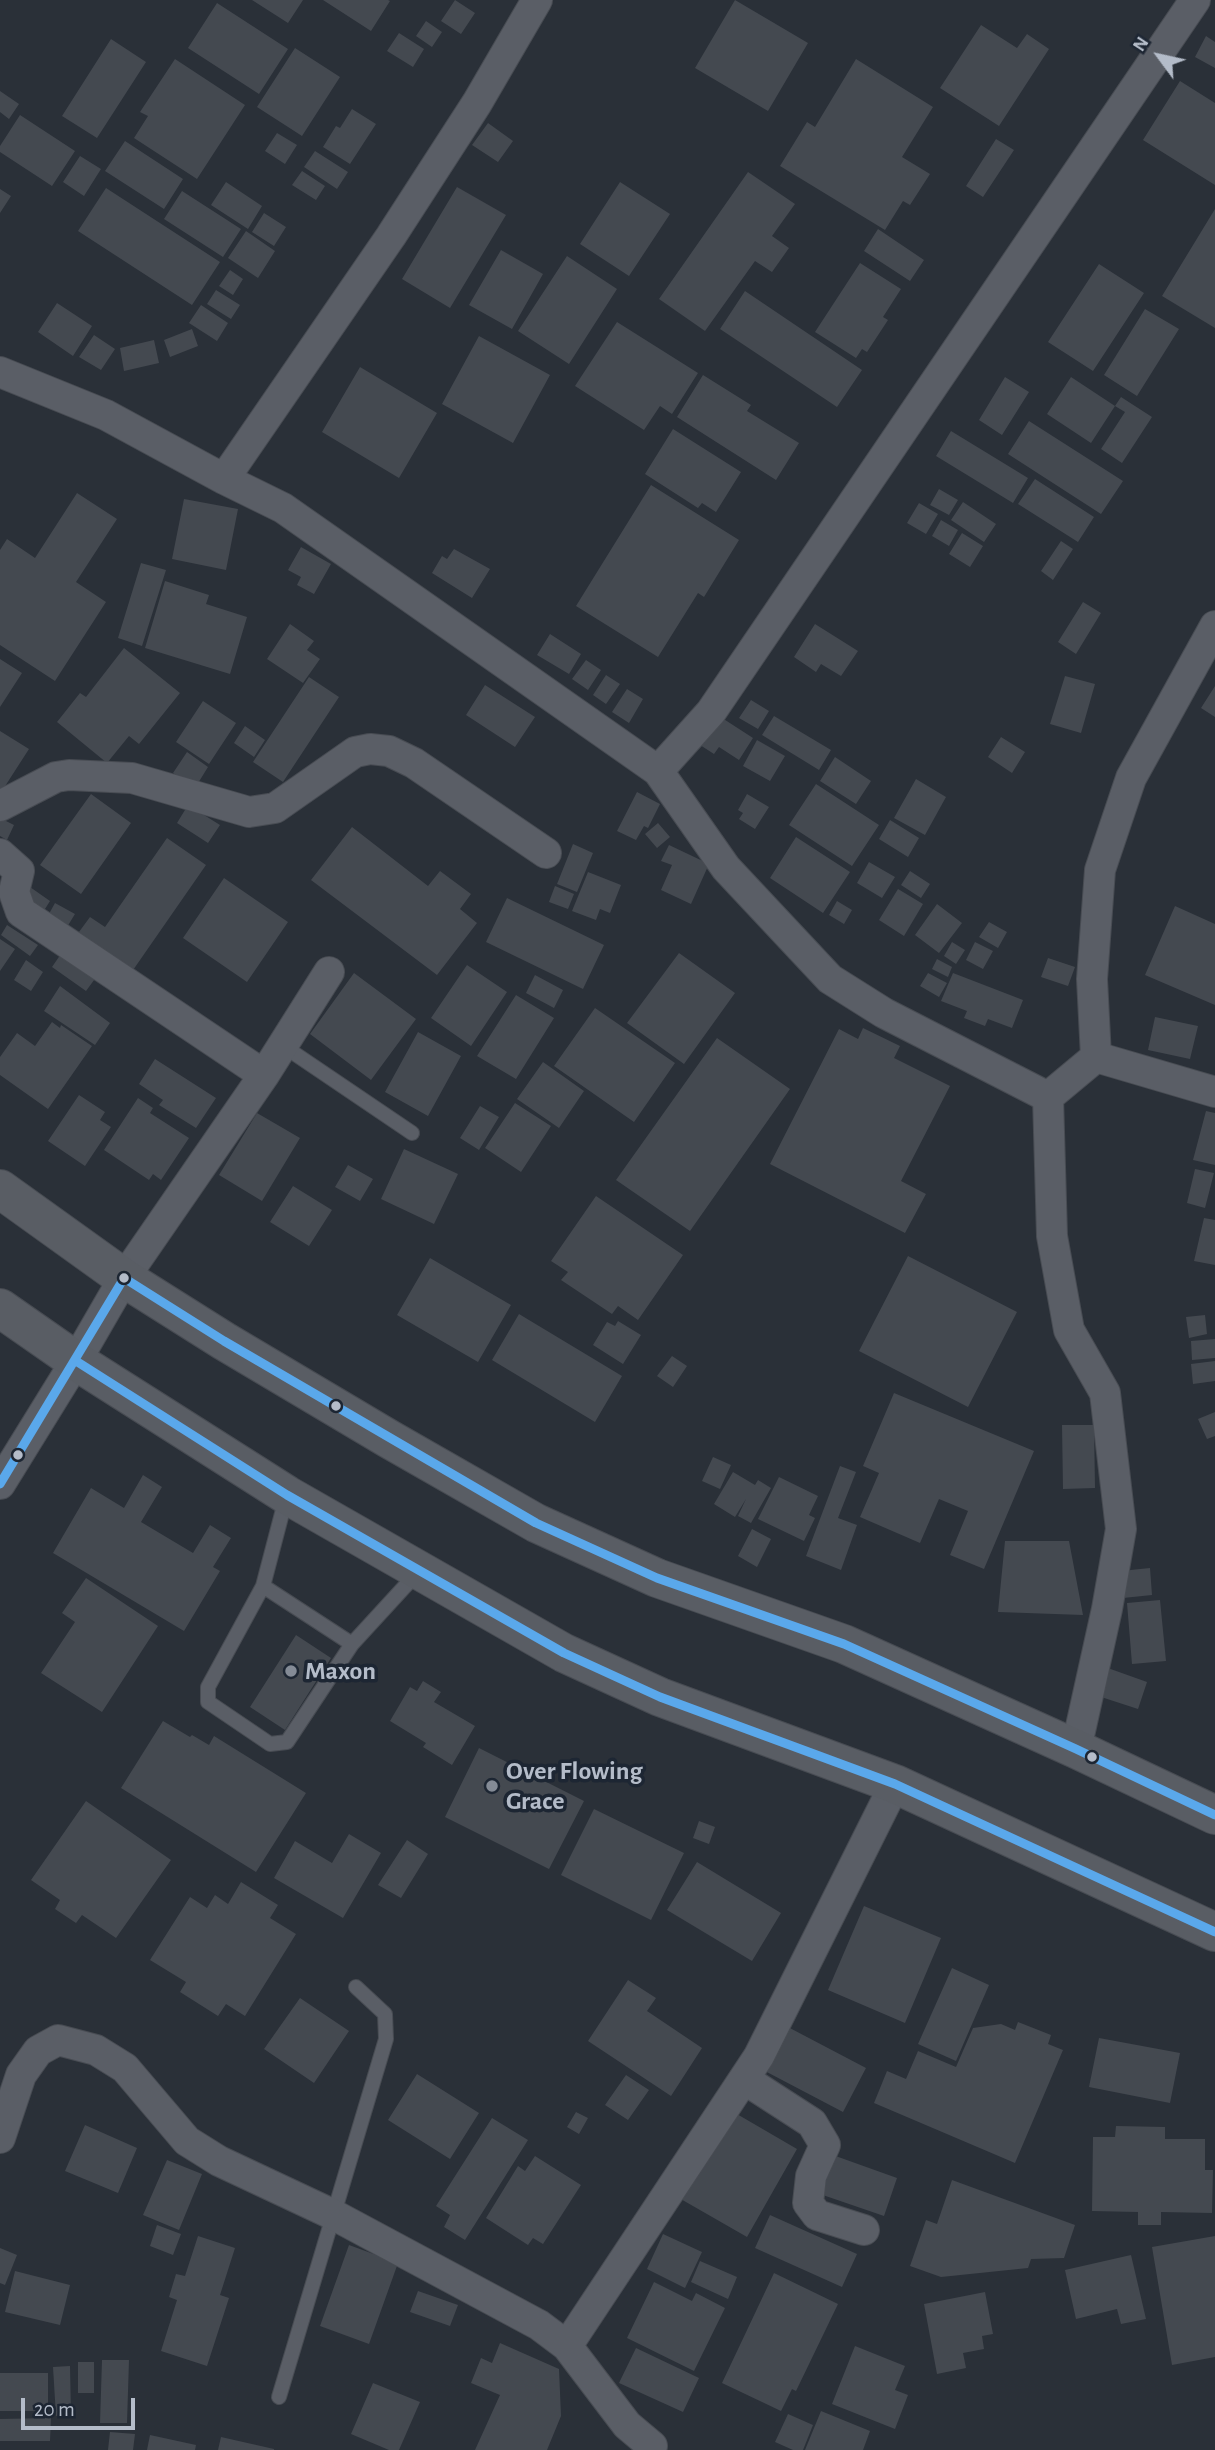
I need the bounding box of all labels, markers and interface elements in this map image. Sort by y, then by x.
north arrow [1124,21,1194,91]
text: N [1129,34,1153,55]
unlabelled marker [117,1271,131,1285]
unlabelled marker [329,1399,343,1413]
unlabelled marker [11,1448,25,1462]
place label: Maxon [305,1655,376,1687]
marker: Maxon [283,1663,299,1679]
unlabelled marker [1085,1750,1099,1764]
place label: Over Flowing Grace [506,1755,643,1816]
marker: Over Flowing Grace [484,1778,500,1794]
scale bar [24,2384,138,2428]
text: 20 m [34,2399,75,2420]

